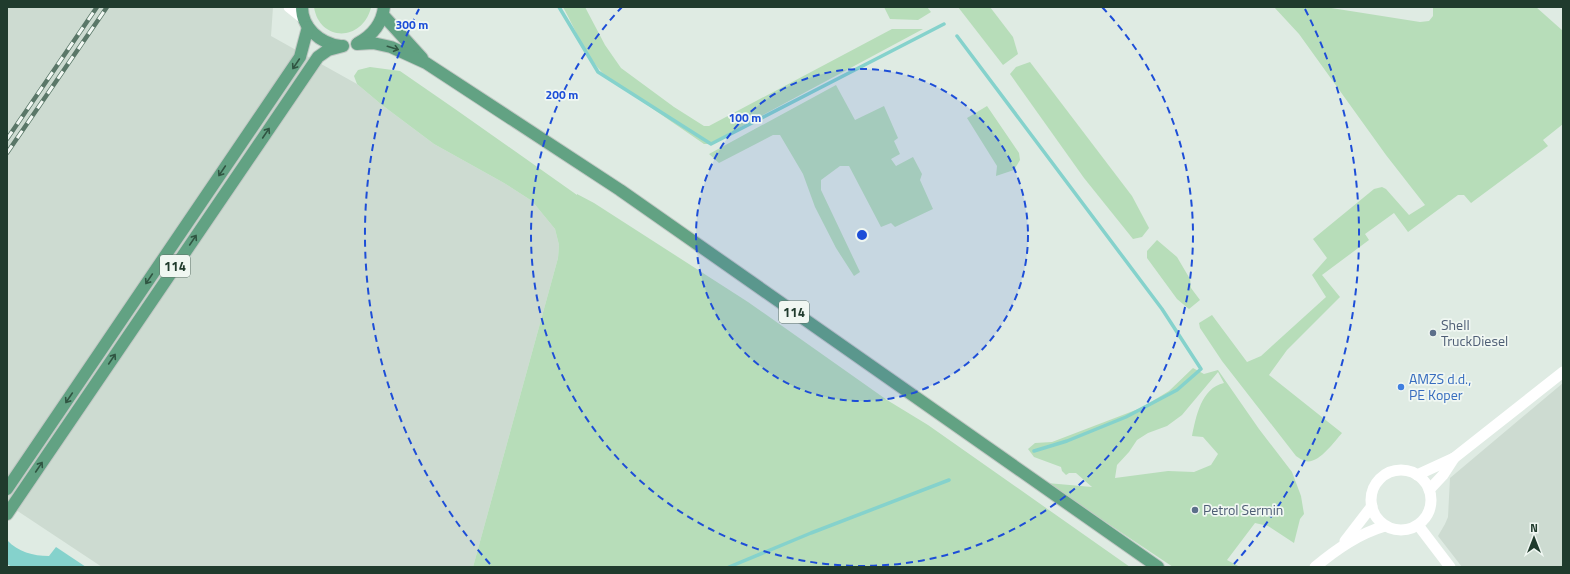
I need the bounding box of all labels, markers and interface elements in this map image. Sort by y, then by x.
text: 300 m [396,15,428,34]
one-way arrow [386,45,399,52]
one-way arrow [291,58,300,69]
text: 200 m [546,85,578,104]
text: 100 m [729,108,761,127]
one-way arrow [262,128,270,139]
one-way arrow [218,165,226,177]
centre of rings [855,228,869,242]
one-way arrow [189,235,197,246]
road number: 114 [160,255,190,277]
one-way arrow [145,273,153,285]
road number: 114 [779,301,809,323]
place label: Shell TruckDiesel [1441,314,1508,351]
marker: Shell TruckDiesel [1428,328,1438,338]
one-way arrow [108,354,116,365]
place label: AMZS d.d., PE Koper [1409,368,1471,405]
marker: AMZS d.d., PE Koper [1396,382,1406,392]
one-way arrow [65,392,73,403]
one-way arrow [35,462,43,473]
place label: Petrol Sermin [1203,499,1283,520]
marker: Petrol Sermin [1190,505,1200,515]
north arrow [1514,518,1554,558]
text: N [1530,520,1538,536]

